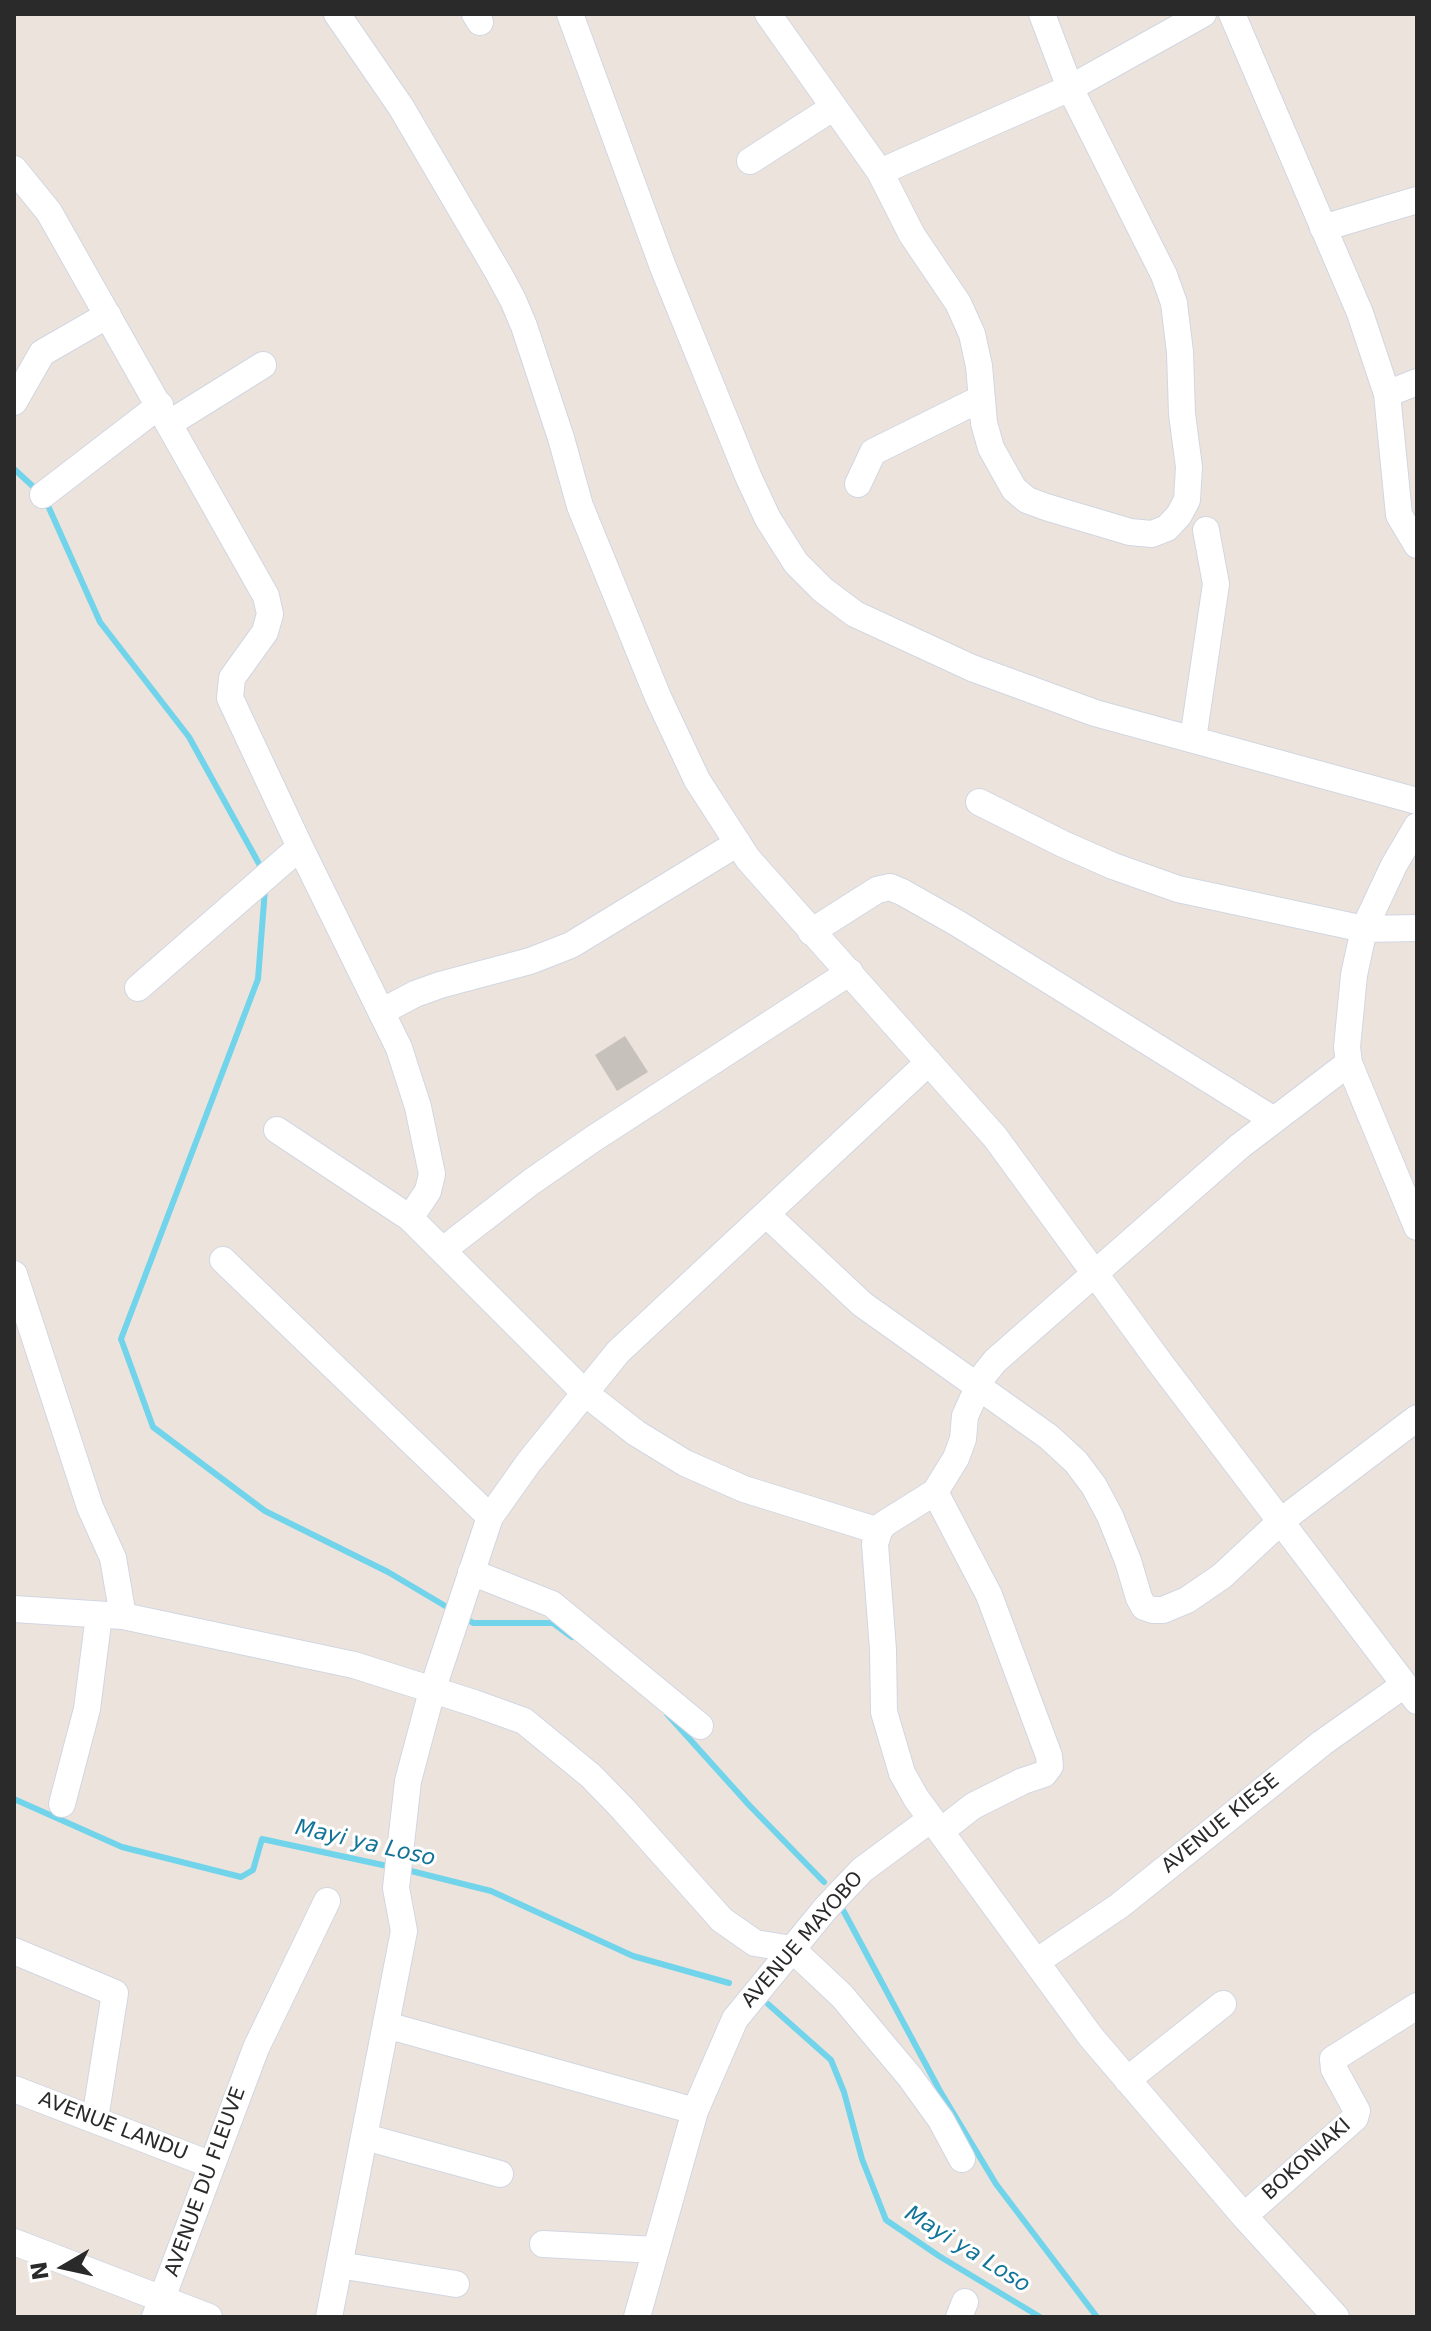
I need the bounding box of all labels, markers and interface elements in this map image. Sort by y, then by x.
street label: AVENUE KIESE [1157,1769,1285,1879]
water label: Mayi ya Loso [292,1815,438,1873]
street label: AVENUE MAYOBO [737,1867,869,2013]
street label: AVENUE DU FLEUVE [161,2084,251,2280]
street label: AVENUE LANDU [35,2088,191,2166]
street label: BOKONIAKI [1258,2114,1356,2206]
water label: Mayi ya Loso [899,2201,1035,2299]
north arrow [24,2227,104,2307]
text: N [26,2260,54,2282]

